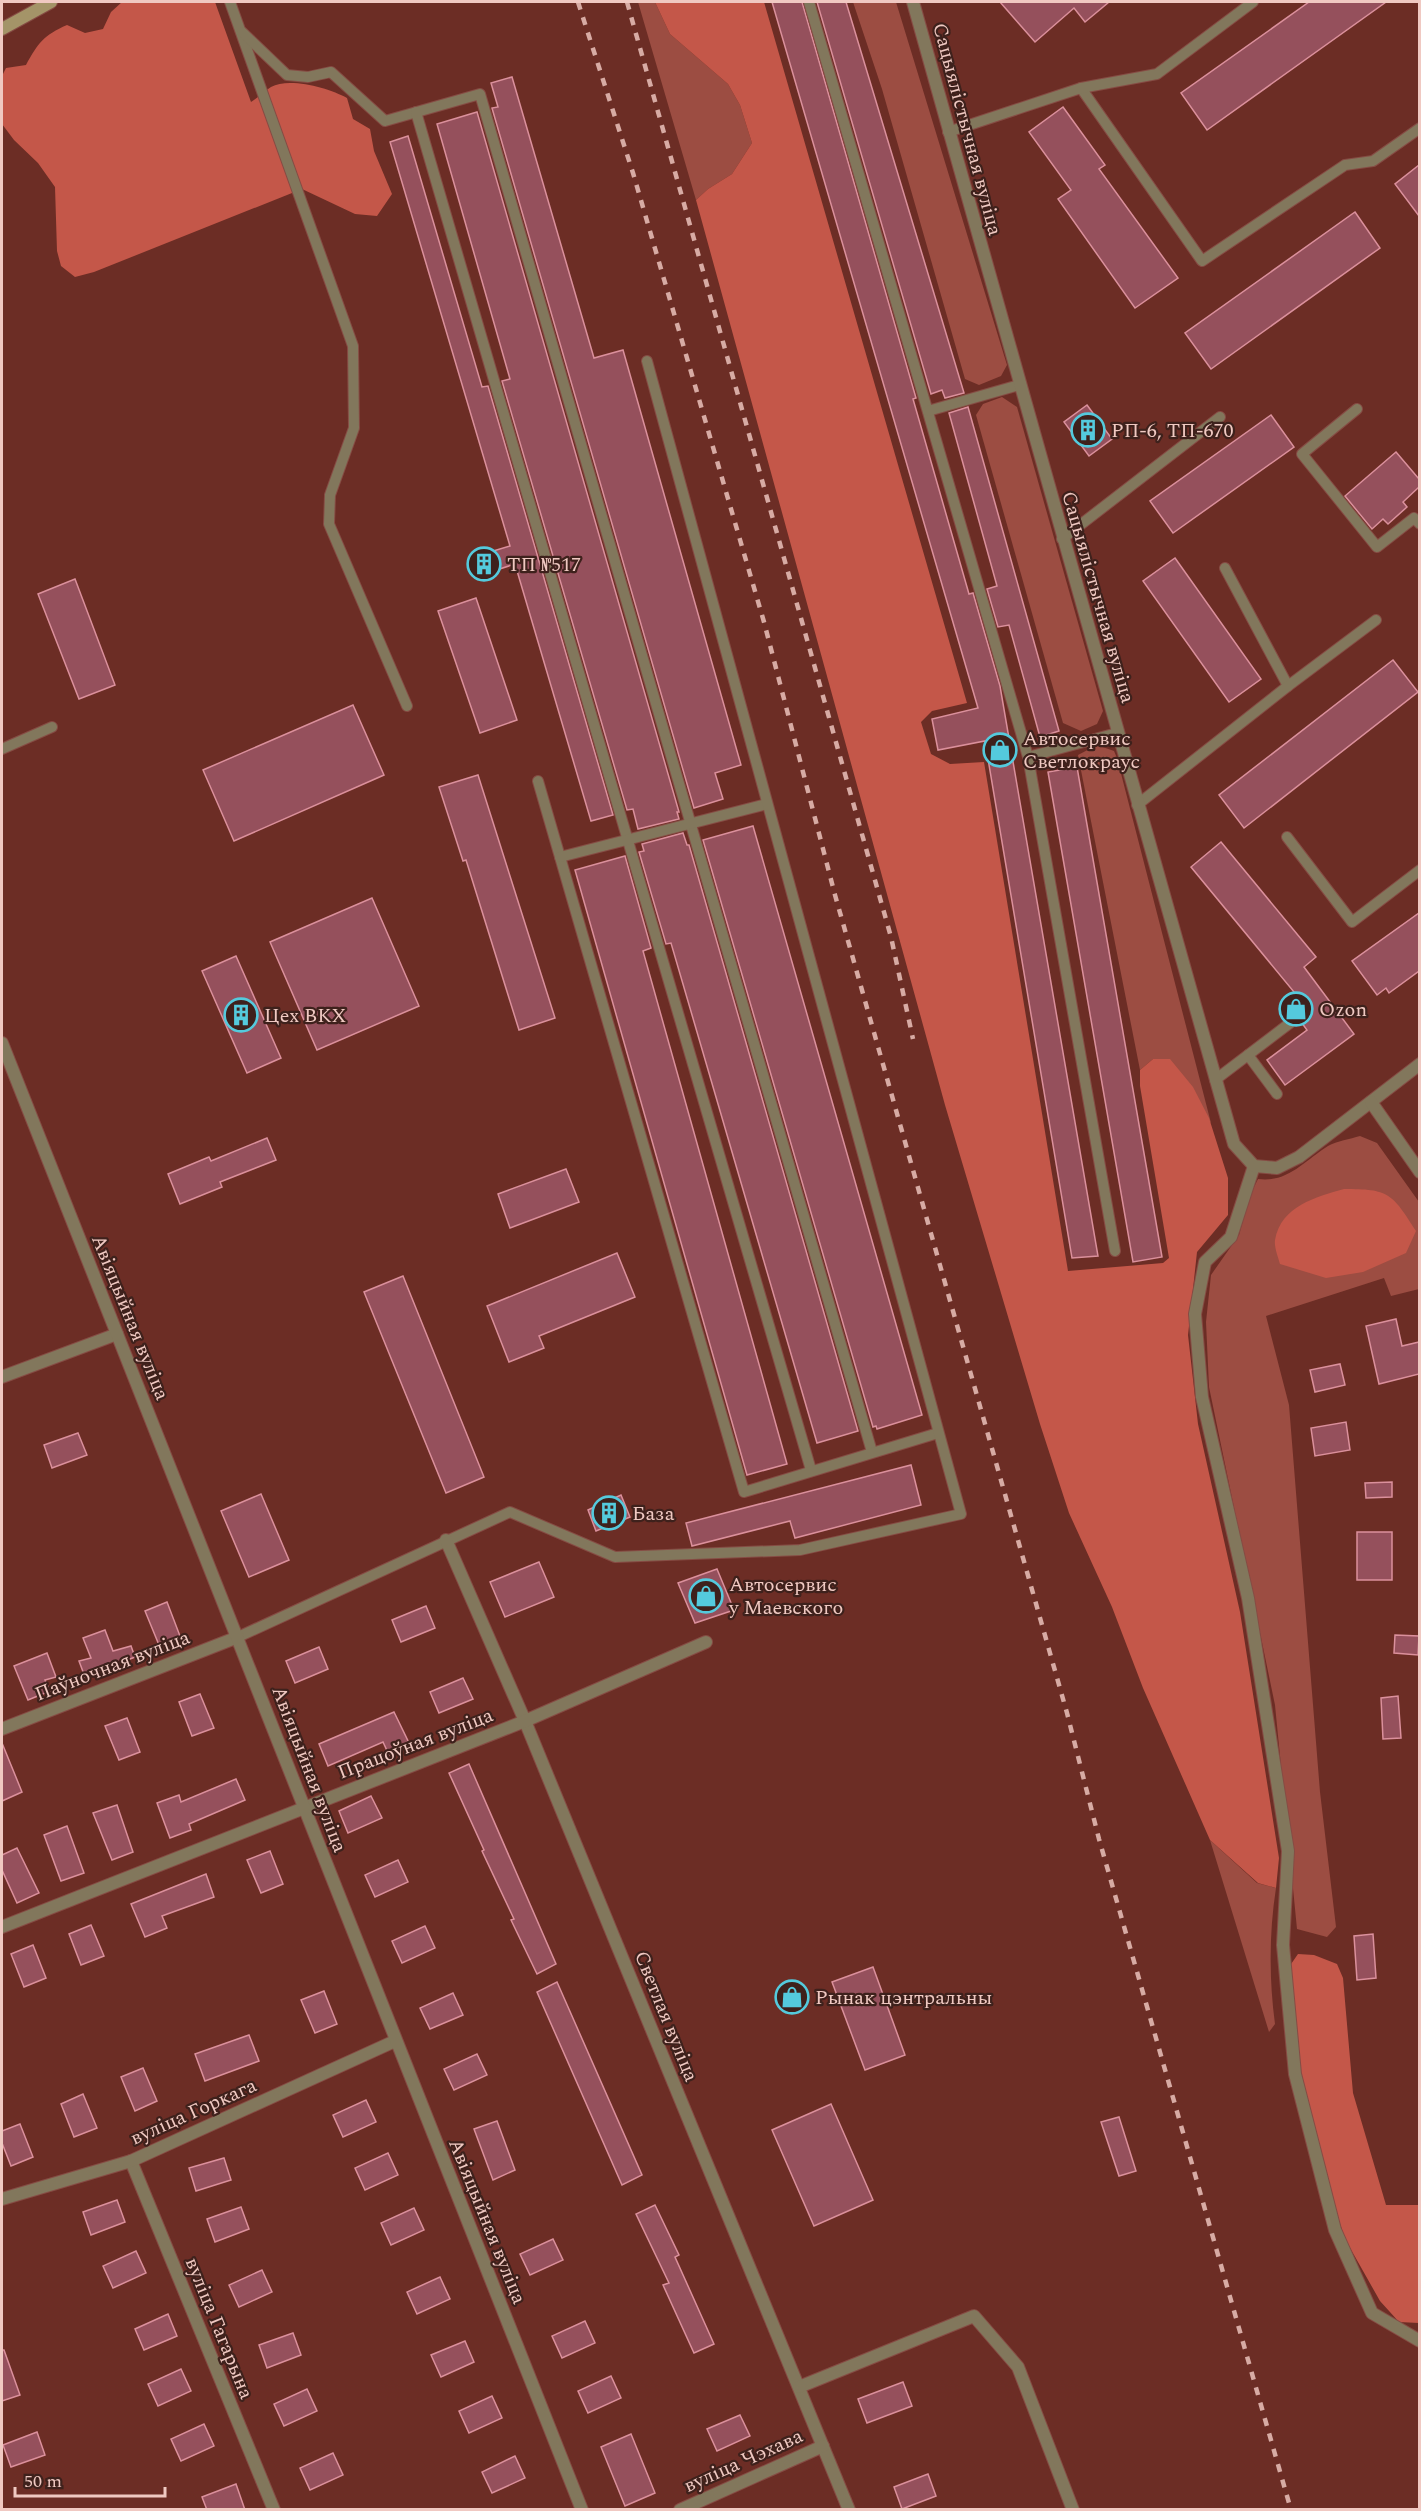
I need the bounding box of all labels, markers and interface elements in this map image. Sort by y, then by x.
street label: Сацыялістычная вуліца [924,20,1010,239]
building icon: РП-6, ТП-670 [1070,412,1106,448]
place label: РП-6, ТП-670 [1111,416,1233,446]
street label: Сацыялістычная вуліца [1053,488,1143,707]
building icon: ТП №517 [466,546,502,582]
place label: ТП №517 [507,550,581,580]
place label: Автосервис Светлокраус [1023,724,1140,777]
shop icon: Автосервис Светлокраус [982,732,1018,768]
shop icon: Ozon [1278,991,1314,1027]
place label: Ozon [1319,995,1367,1025]
building icon: Цех ВКХ [223,997,259,1033]
place label: Цех ВКХ [264,1001,346,1031]
street label: Авіяцыйная вуліца [83,1230,177,1405]
building icon: База [591,1495,627,1531]
place label: База [632,1499,675,1529]
place label: Автосервис у Маевского [728,1570,843,1623]
shop icon: Автосервис у Маевского [688,1578,724,1614]
street label: Паўночная вуліца [30,1622,194,1709]
street label: Авіяцыйная вуліца [264,1682,355,1857]
street label: Працоўная вуліца [333,1700,498,1787]
street label: Светлая вуліца [626,1947,706,2086]
shop icon: Рынак цэнтральны [774,1979,810,2015]
place label: Рынак цэнтральны [815,1983,992,2013]
street label: вуліца Горкага [125,2071,262,2153]
street label: Авіяцыйная вуліца [440,2134,534,2309]
street label: вуліца Гагарына [177,2253,261,2404]
street label: вуліца Чэхава [679,2421,808,2501]
scale bar [15,2460,165,2498]
text: 50 m [24,2468,62,2495]

